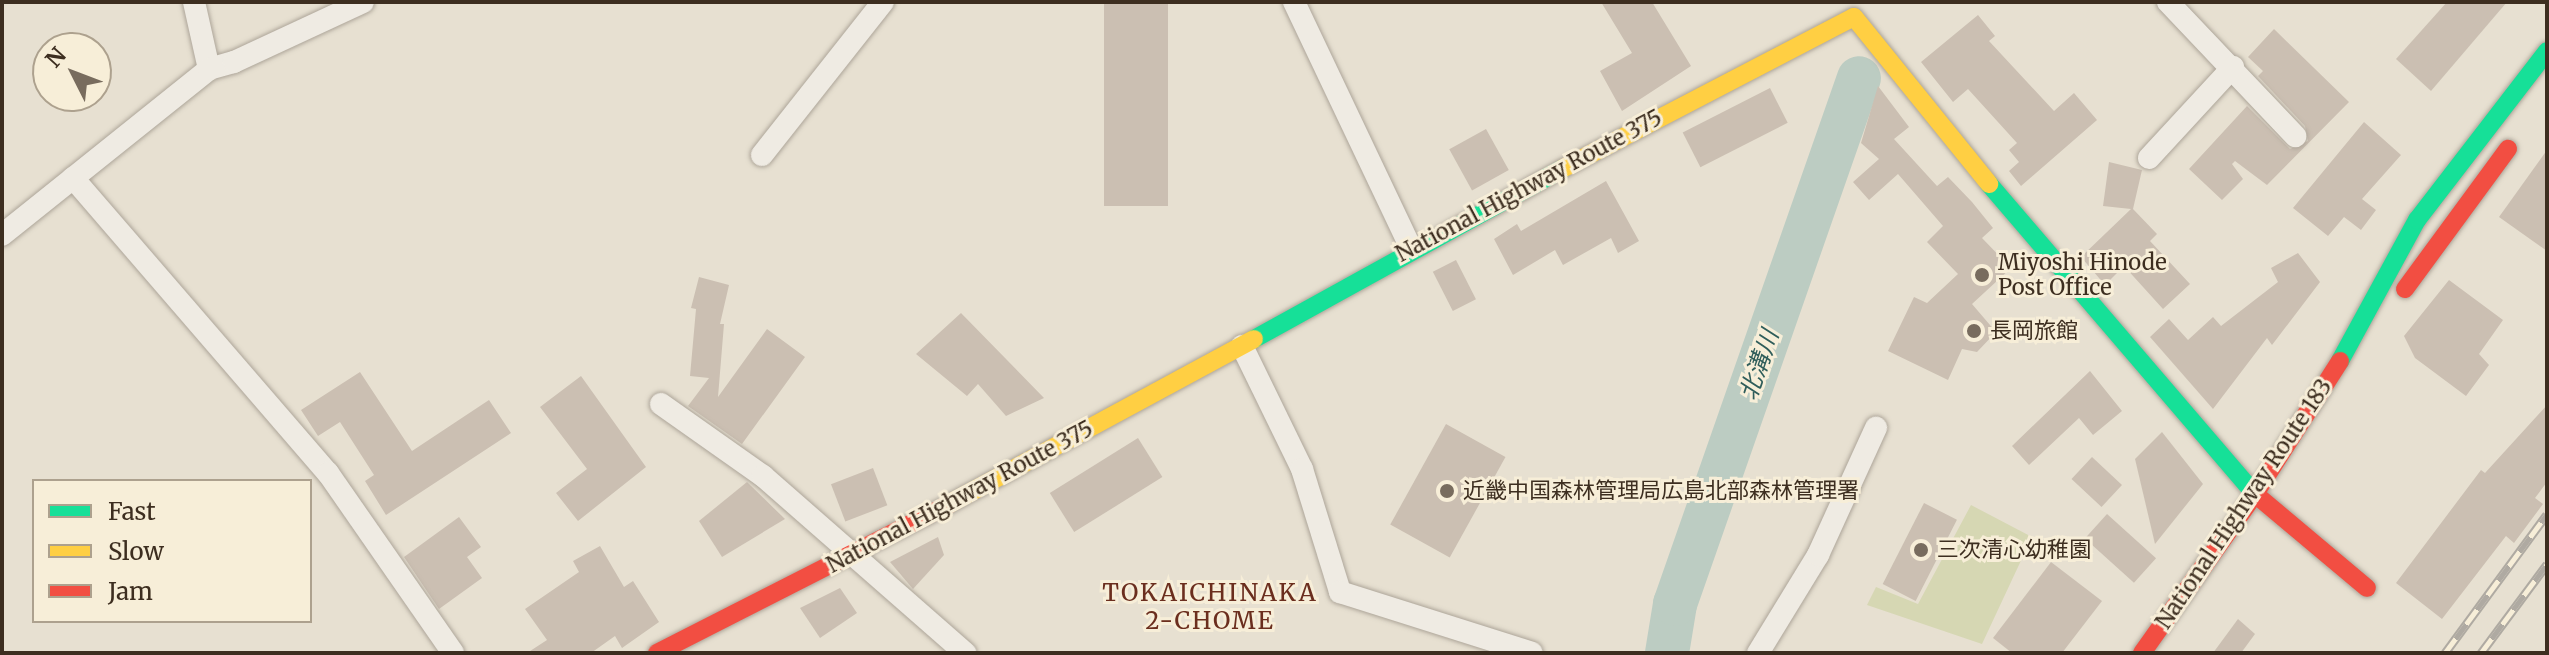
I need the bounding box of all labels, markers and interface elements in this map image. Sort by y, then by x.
north arrow [32,32,112,112]
text: N [39,41,72,73]
street label: National Highway Route 375 [1391,104,1667,268]
place label: Miyoshi Hinode Post Office [1998,249,2167,300]
marker: Miyoshi Hinode Post Office [1973,266,1991,284]
place label: 長岡旅館 [1990,318,2078,344]
marker: 長岡旅館 [1965,322,1983,340]
water label: 北溝川 [1734,326,1784,404]
street label: National Highway Route 183 [2150,374,2338,634]
street label: National Highway Route 375 [822,415,1098,579]
place label: 近畿中国森林管理局広島北部森林管理署 [1463,478,1859,504]
legend [32,479,312,623]
marker: 近畿中国森林管理局広島北部森林管理署 [1438,482,1456,500]
text: Fast [108,496,156,527]
text: Slow [108,536,164,567]
place label: 三次清心幼稚園 [1937,537,2091,563]
marker: 三次清心幼稚園 [1912,541,1930,559]
text: Jam [108,576,153,607]
district label: TOKAICHINAKA 2-CHOME [1102,579,1318,635]

